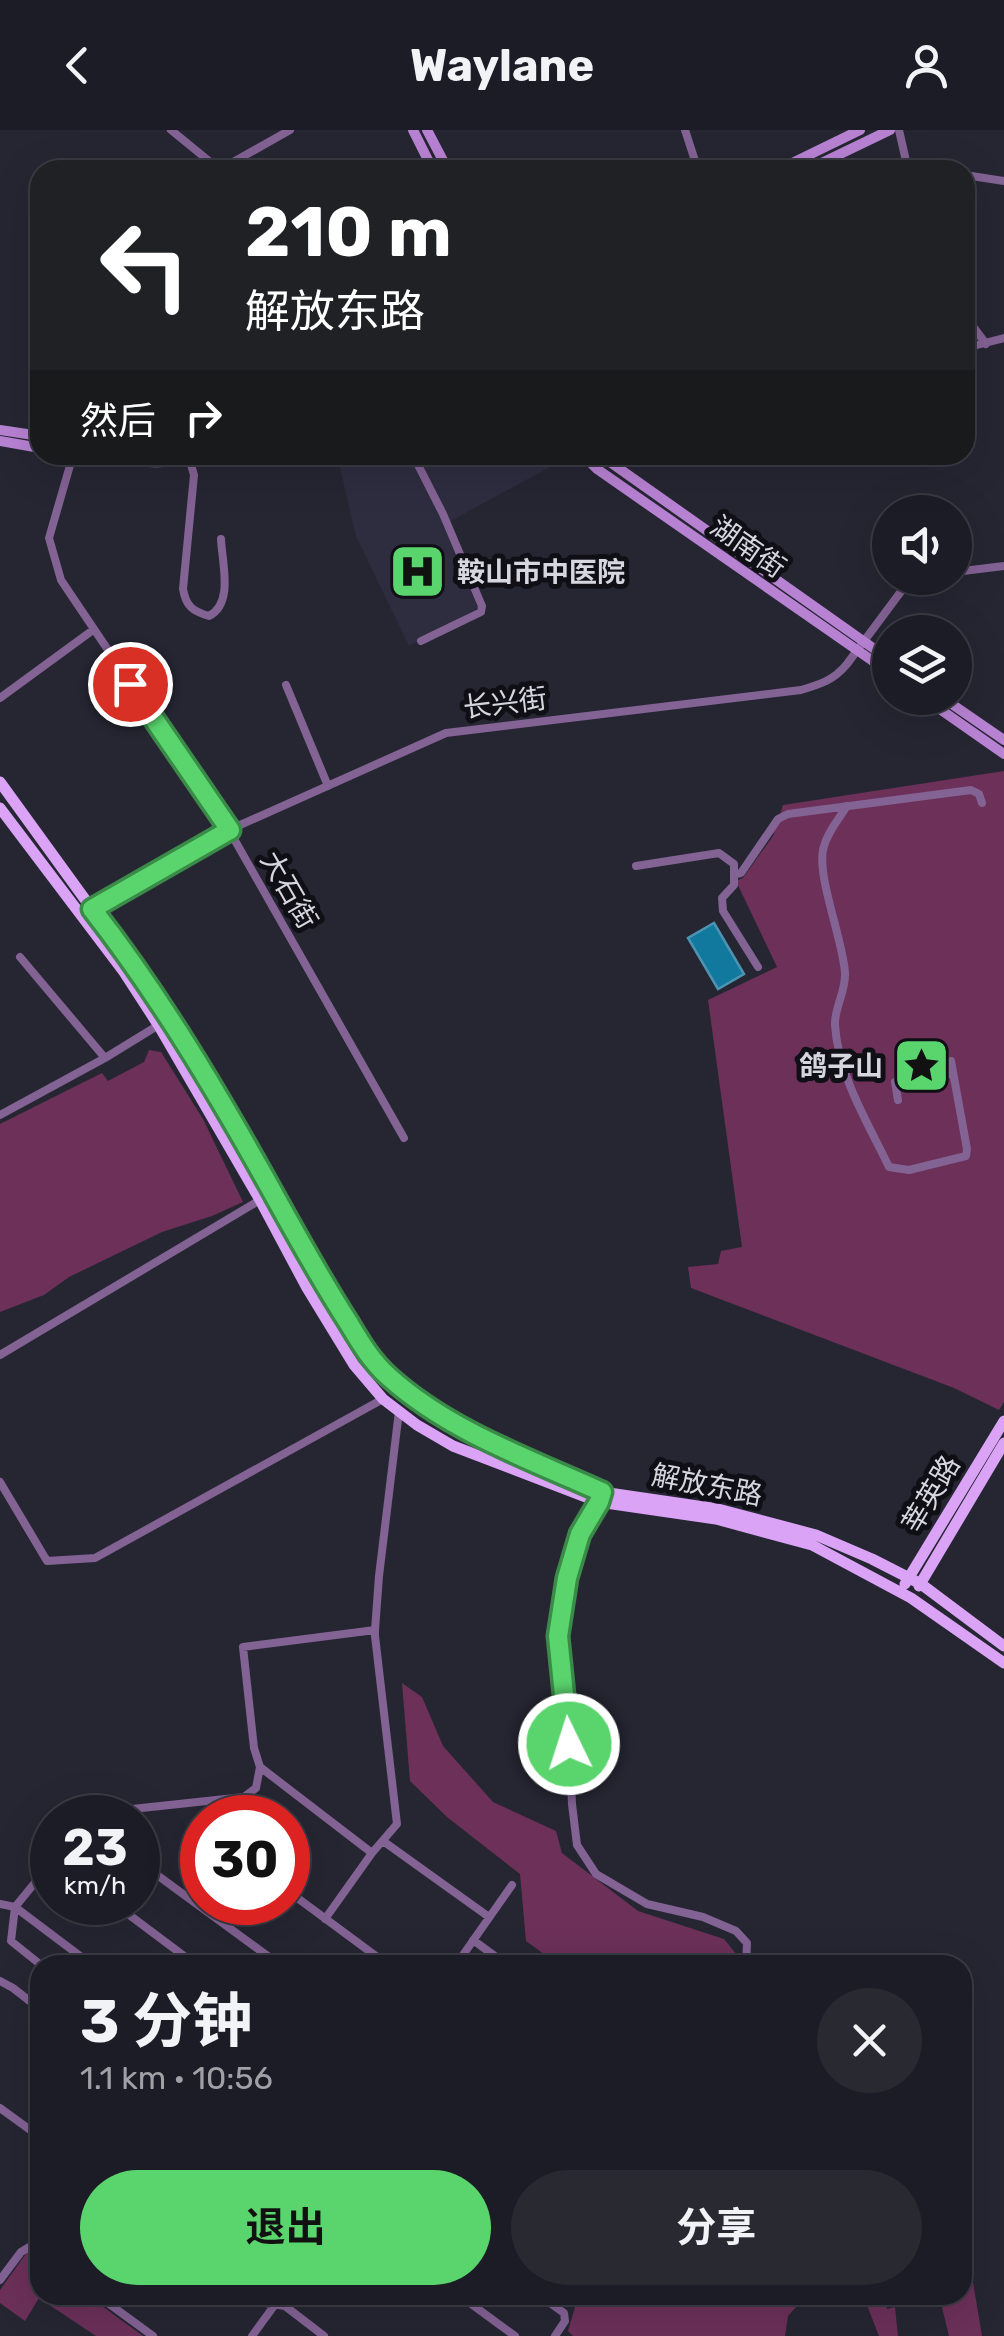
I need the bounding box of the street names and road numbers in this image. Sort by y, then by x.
street label: 湖南街 [704,509,792,585]
street label: 长兴街 [461,682,549,724]
street label: 大石街 [254,845,324,935]
street label: 莘英路 [895,1449,967,1539]
street label: 解放东路 [649,1458,765,1512]

